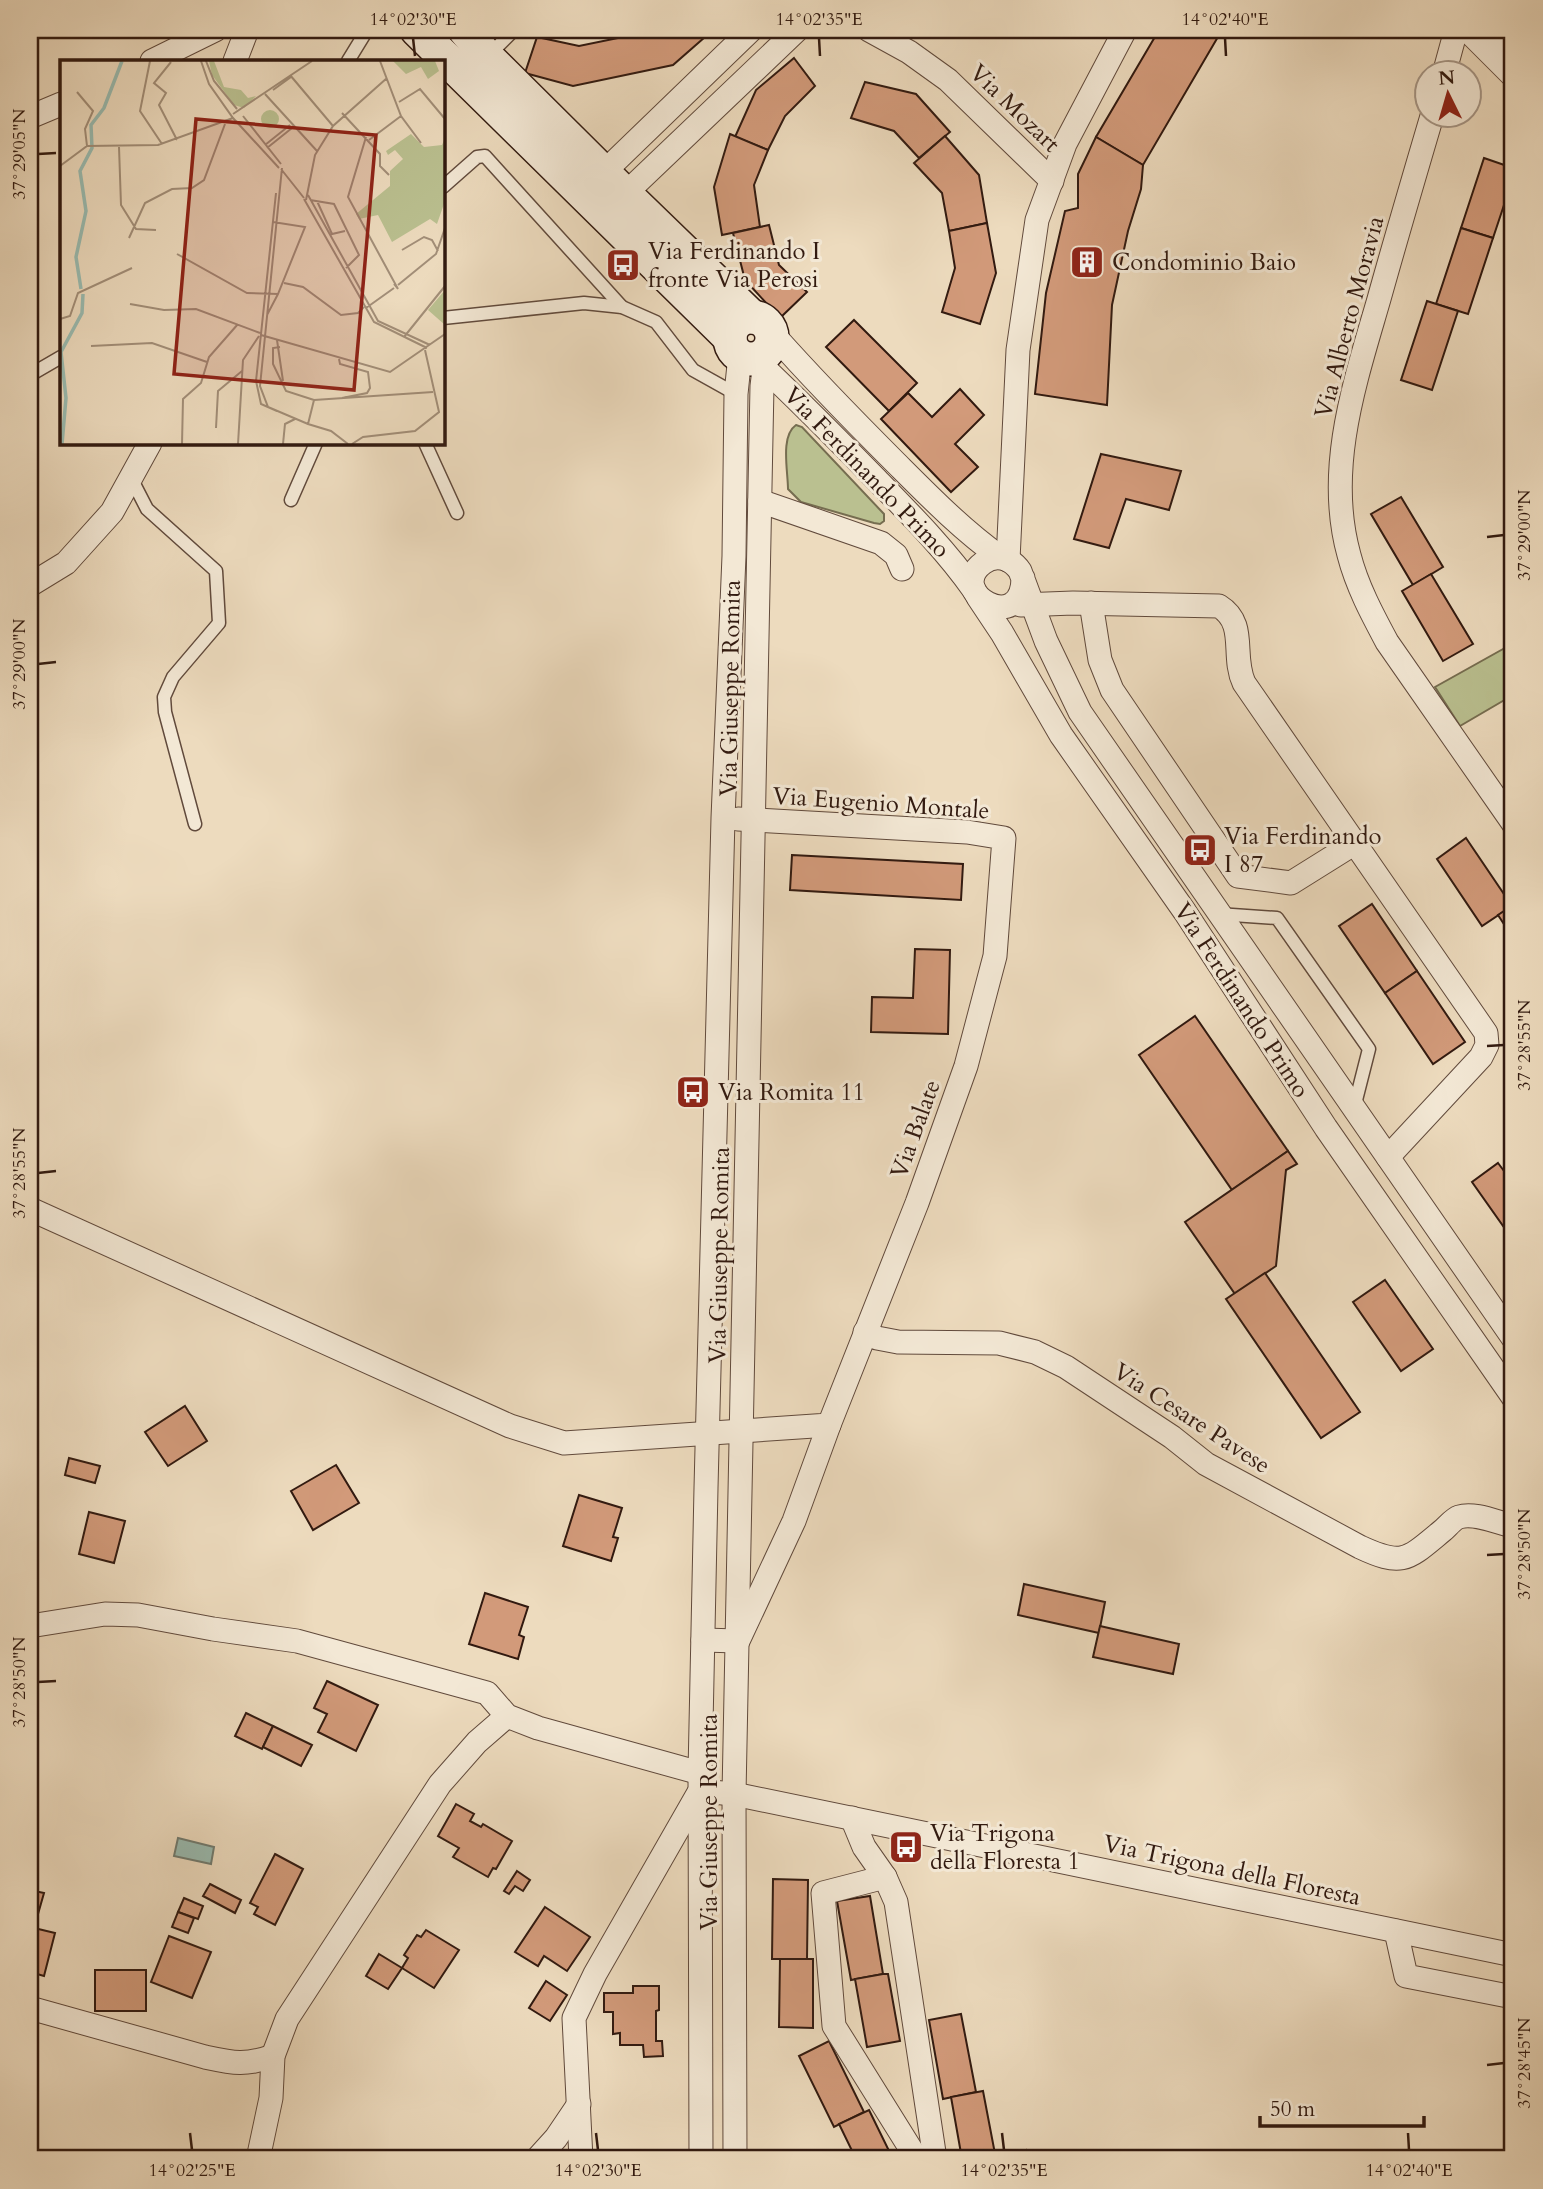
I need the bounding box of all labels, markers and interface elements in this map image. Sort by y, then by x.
text: 14°02'30"E [369,7,457,32]
text: 14°02'35"E [775,7,863,32]
text: 14°02'40"E [1181,7,1269,32]
street label: Via Mozart [962,57,1067,160]
inset map [60,60,444,444]
north arrow [1414,60,1484,130]
text: N [1437,64,1456,92]
text: 37°29'05"N [7,108,32,200]
street label: Via Alberto Moravia [1307,212,1392,422]
place label: Via Ferdinando I fronte Via Perosi [648,235,820,296]
building icon: Condominio Baio [1068,243,1106,281]
bus stop icon: Via Ferdinando I fronte Via Perosi [604,246,642,284]
place label: Condominio Baio [1112,246,1296,279]
street label: Via Ferdinando Primo [776,379,957,565]
text: 37°29'00"N [1512,489,1537,581]
street label: Via Giuseppe Romita [712,579,749,797]
text: 37°29'00"N [7,618,32,710]
street label: Via Eugenio Montale [771,779,991,828]
place label: Via Ferdinando I 87 [1224,820,1381,881]
bus stop icon: Via Ferdinando I 87 [1181,831,1219,869]
street label: Via Ferdinando Primo [1166,896,1317,1104]
text: 37°28'55"N [1512,999,1537,1091]
bus stop icon: Via Romita 11 [674,1073,712,1111]
street label: Via Balate [882,1075,949,1183]
place label: Via Romita 11 [718,1076,865,1109]
text: 37°28'55"N [7,1127,32,1219]
street label: Via Giuseppe Romita [701,1146,738,1364]
street label: Via Cesare Pavese [1107,1355,1277,1482]
text: 37°28'50"N [1512,1508,1537,1600]
text: 37°28'50"N [7,1636,32,1728]
street label: Via Giuseppe Romita [693,1713,726,1930]
place label: Via Trigona della Floresta 1 [930,1817,1080,1878]
street label: Via Trigona della Floresta [1100,1827,1364,1914]
bus stop icon: Via Trigona della Floresta 1 [887,1828,925,1866]
text: 37°28'45"N [1512,2017,1537,2109]
scale bar [1260,2084,1424,2128]
text: 50 m [1270,2095,1315,2124]
text: 14°02'25"E [148,2158,236,2183]
text: 14°02'30"E [554,2158,642,2183]
text: 14°02'35"E [960,2158,1048,2183]
text: 14°02'40"E [1365,2158,1453,2183]

